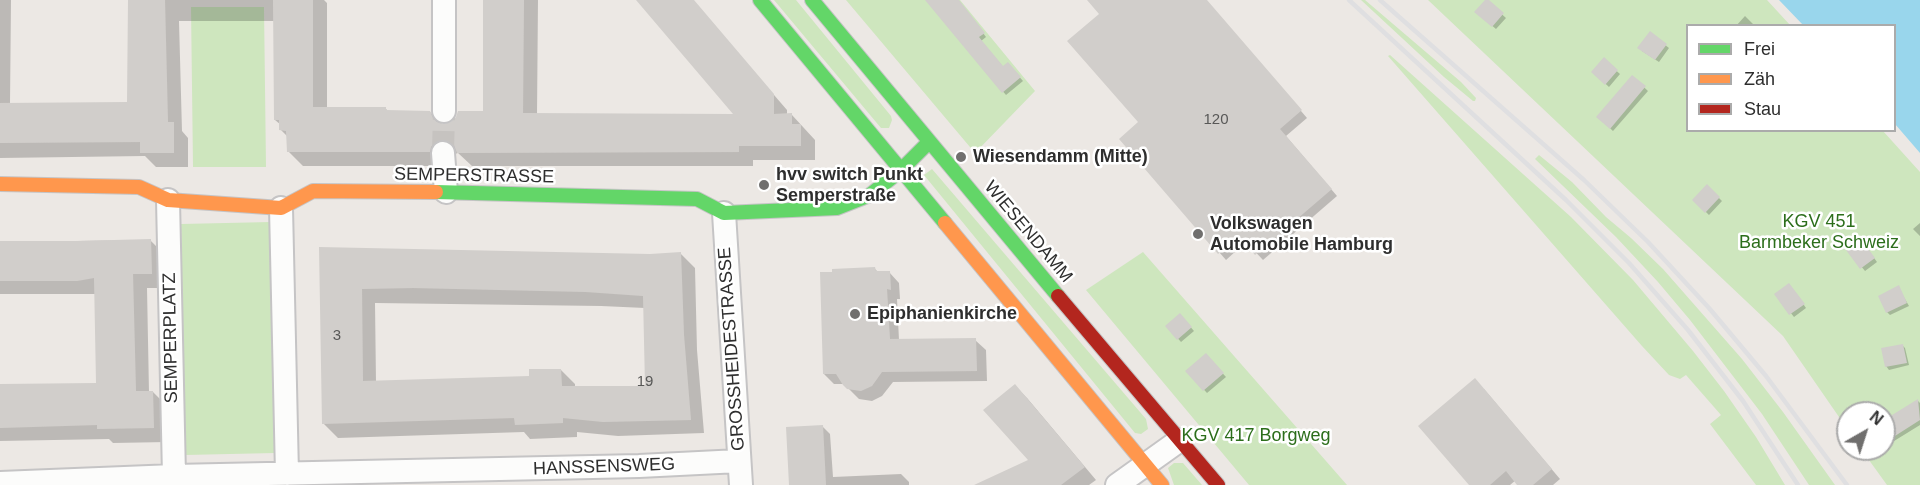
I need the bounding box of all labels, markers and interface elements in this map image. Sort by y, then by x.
legend [1686,24,1896,132]
text: Frei [1744,39,1775,59]
text: Zäh [1744,69,1775,89]
text: Stau [1744,99,1781,119]
house number: 120 [1203,111,1229,129]
place label: Wiesendamm (Mitte) [973,146,1148,168]
marker: Wiesendamm (Mitte) [954,150,968,164]
street label: SEMPERSTRASSE [394,164,554,188]
place label: hvv switch Punkt Semperstraße [776,164,923,207]
street label: WIESENDAMM [979,177,1077,287]
marker: hvv switch Punkt Semperstraße [757,178,771,192]
park label: KGV 451 Barmbeker Schweiz [1739,211,1899,254]
place label: Volkswagen Automobile Hamburg [1210,213,1393,256]
marker: Volkswagen Automobile Hamburg [1191,227,1205,241]
street label: GROSSHEIDESTRASSE [714,246,750,452]
street label: SEMPERPLATZ [159,272,183,404]
place label: Epiphanienkirche [867,303,1017,325]
marker: Epiphanienkirche [848,307,862,321]
house number: 3 [333,327,341,345]
house number: 19 [637,373,653,391]
north arrow [1836,401,1896,461]
text: N [1867,408,1886,428]
park label: KGV 417 Borgweg [1181,425,1331,447]
street label: HANSSENSWEG [533,454,675,480]

